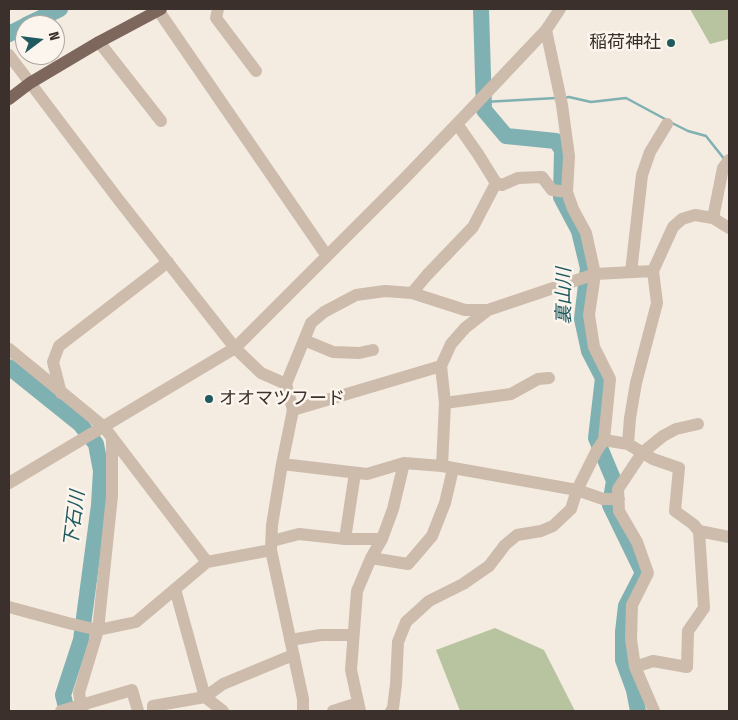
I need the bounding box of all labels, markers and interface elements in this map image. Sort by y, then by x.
north arrow [15,15,65,65]
text: N [45,30,63,42]
place label: 稲荷神社 [589,32,661,54]
marker: 稲荷神社 [665,37,677,49]
water label: 裏山川 [554,268,576,324]
place label: オオマツフード [219,388,345,410]
marker: オオマツフード [203,393,215,405]
water label: 下石川 [60,489,90,549]

